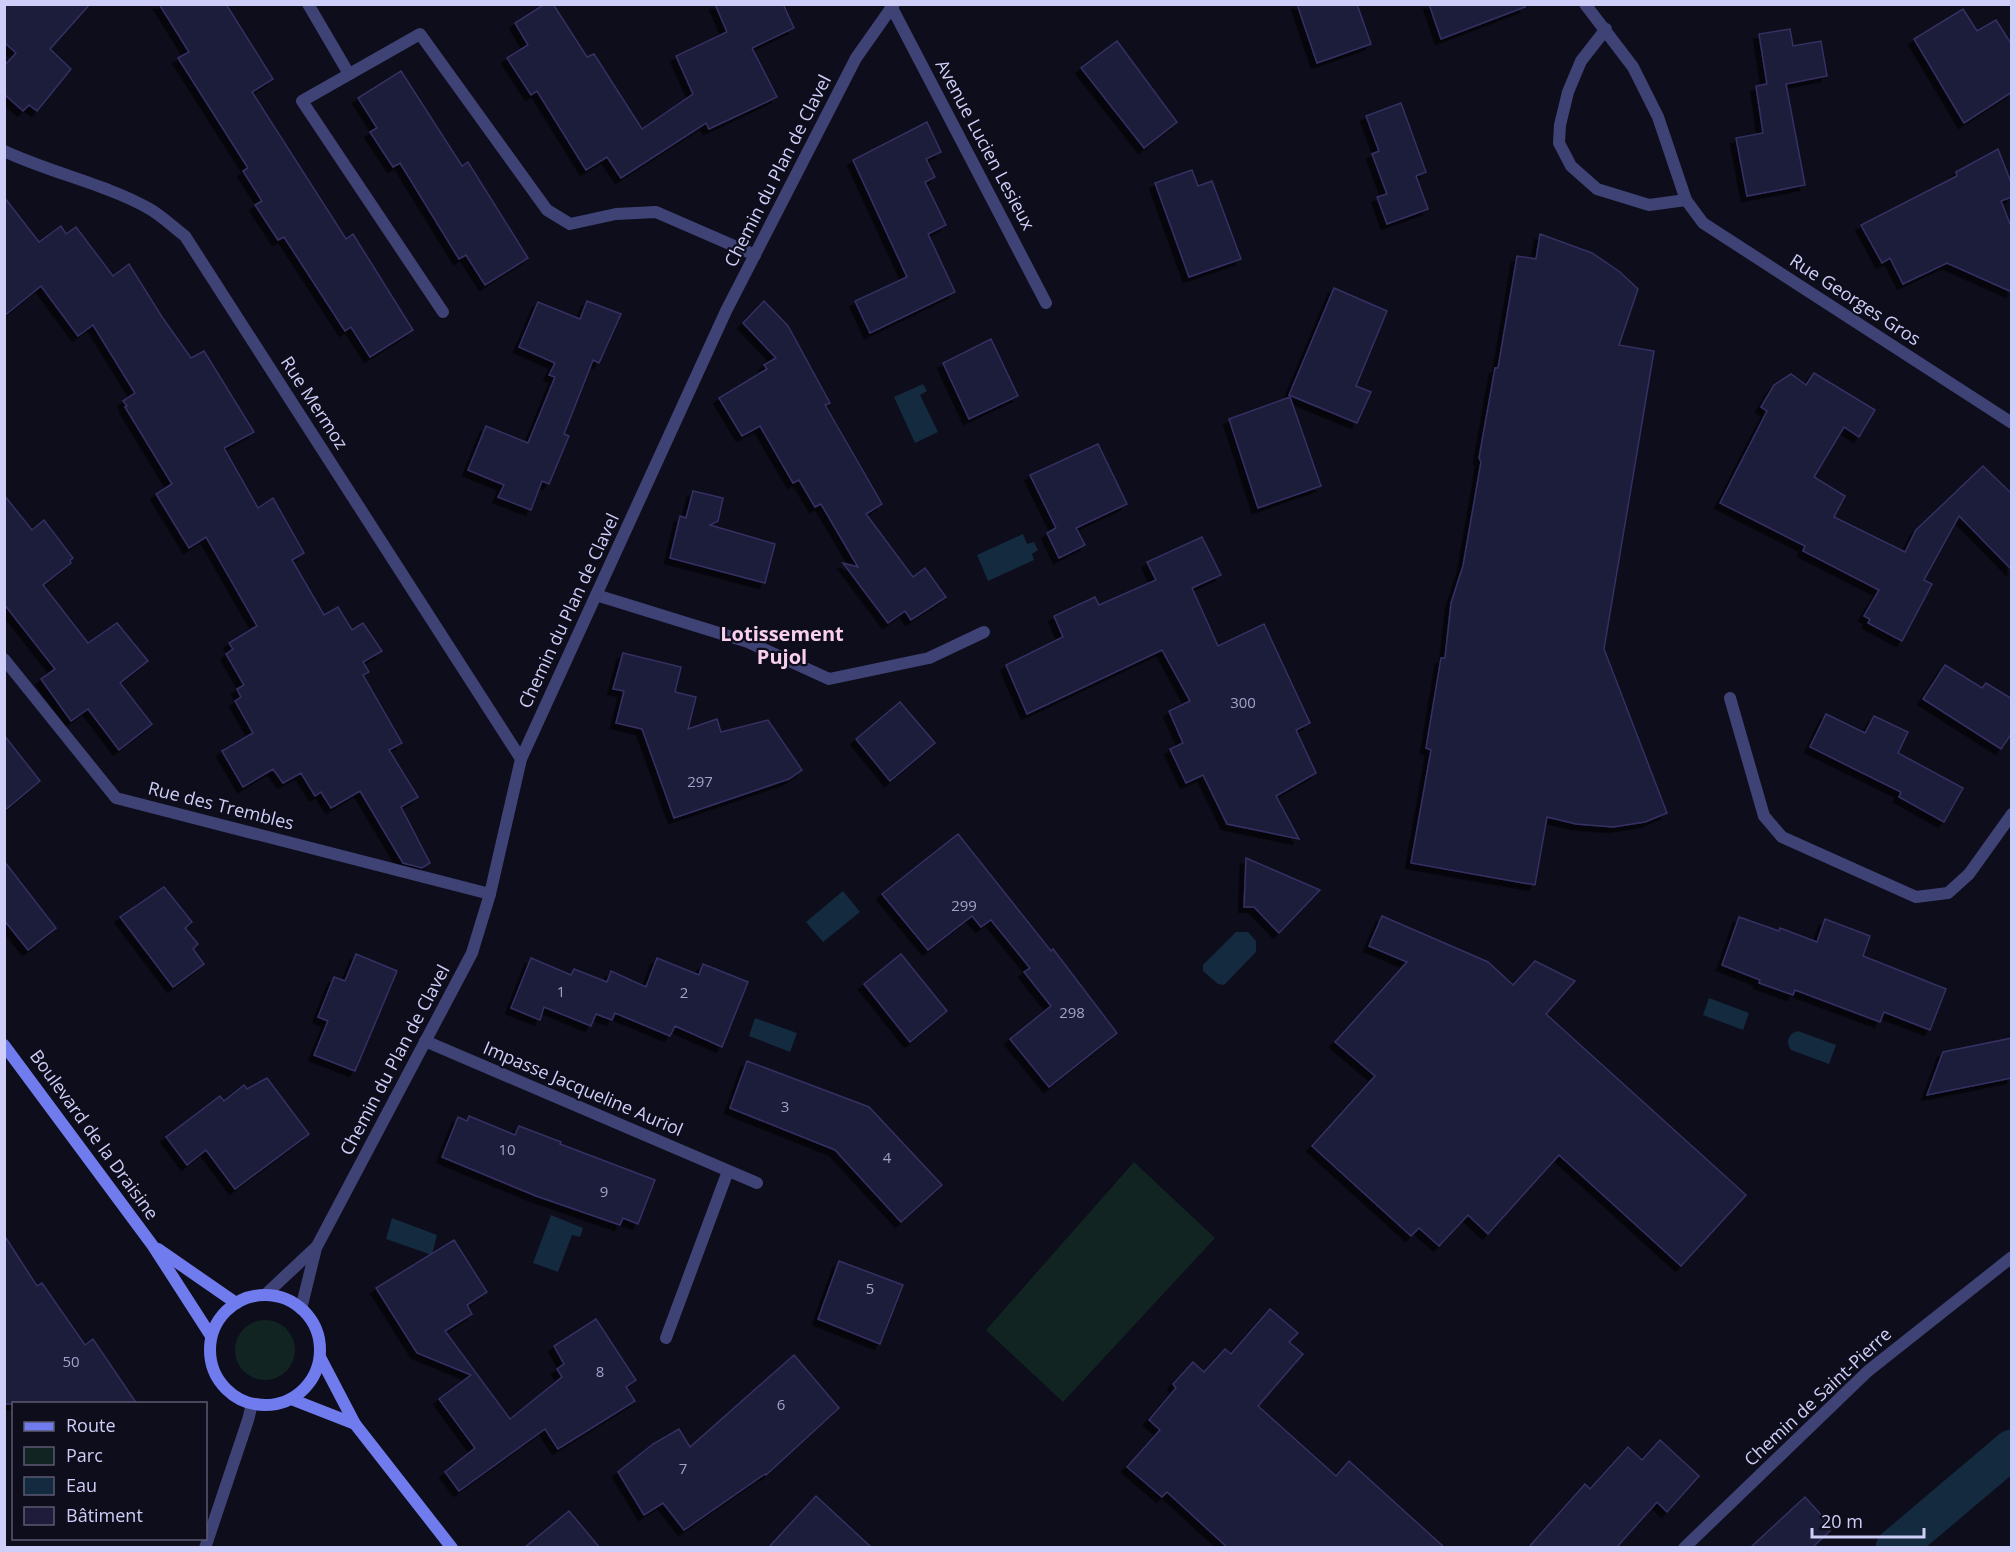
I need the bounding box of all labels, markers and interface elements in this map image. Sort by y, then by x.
street label: Avenue Lucien Lesieux [931,55,1041,235]
street label: Chemin du Plan de Clavel [718,70,836,271]
street label: Rue Georges Gros [1786,248,1926,350]
street label: Rue Mermoz [276,351,354,454]
street label: Chemin du Plan de Clavel [512,509,624,712]
district label: Lotissement Pujol [720,620,844,670]
house number: 300 [1230,692,1256,712]
house number: 297 [687,771,713,791]
street label: Rue des Trembles [146,775,297,835]
house number: 299 [951,895,977,915]
street label: Chemin du Plan de Clavel [334,960,455,1159]
house number: 1 [557,981,565,1001]
house number: 2 [680,982,688,1002]
house number: 298 [1059,1002,1085,1022]
street label: Impasse Jacqueline Auriol [480,1035,687,1141]
street label: Boulevard de la Draisine [25,1045,165,1224]
house number: 3 [781,1096,789,1116]
house number: 10 [498,1139,516,1159]
house number: 4 [883,1147,892,1167]
house number: 9 [600,1181,608,1201]
house number: 5 [866,1278,874,1298]
street label: Chemin de Saint-Pierre [1738,1322,1896,1471]
house number: 50 [62,1351,80,1371]
house number: 8 [596,1361,604,1381]
house number: 6 [777,1394,785,1414]
legend [12,1402,207,1540]
text: Route [66,1413,116,1437]
text: Parc [66,1443,103,1467]
house number: 7 [679,1458,687,1478]
text: Eau [66,1473,97,1497]
scale bar [1812,1501,1924,1539]
text: Bâtiment [66,1503,143,1527]
text: 20 m [1821,1509,1863,1533]

